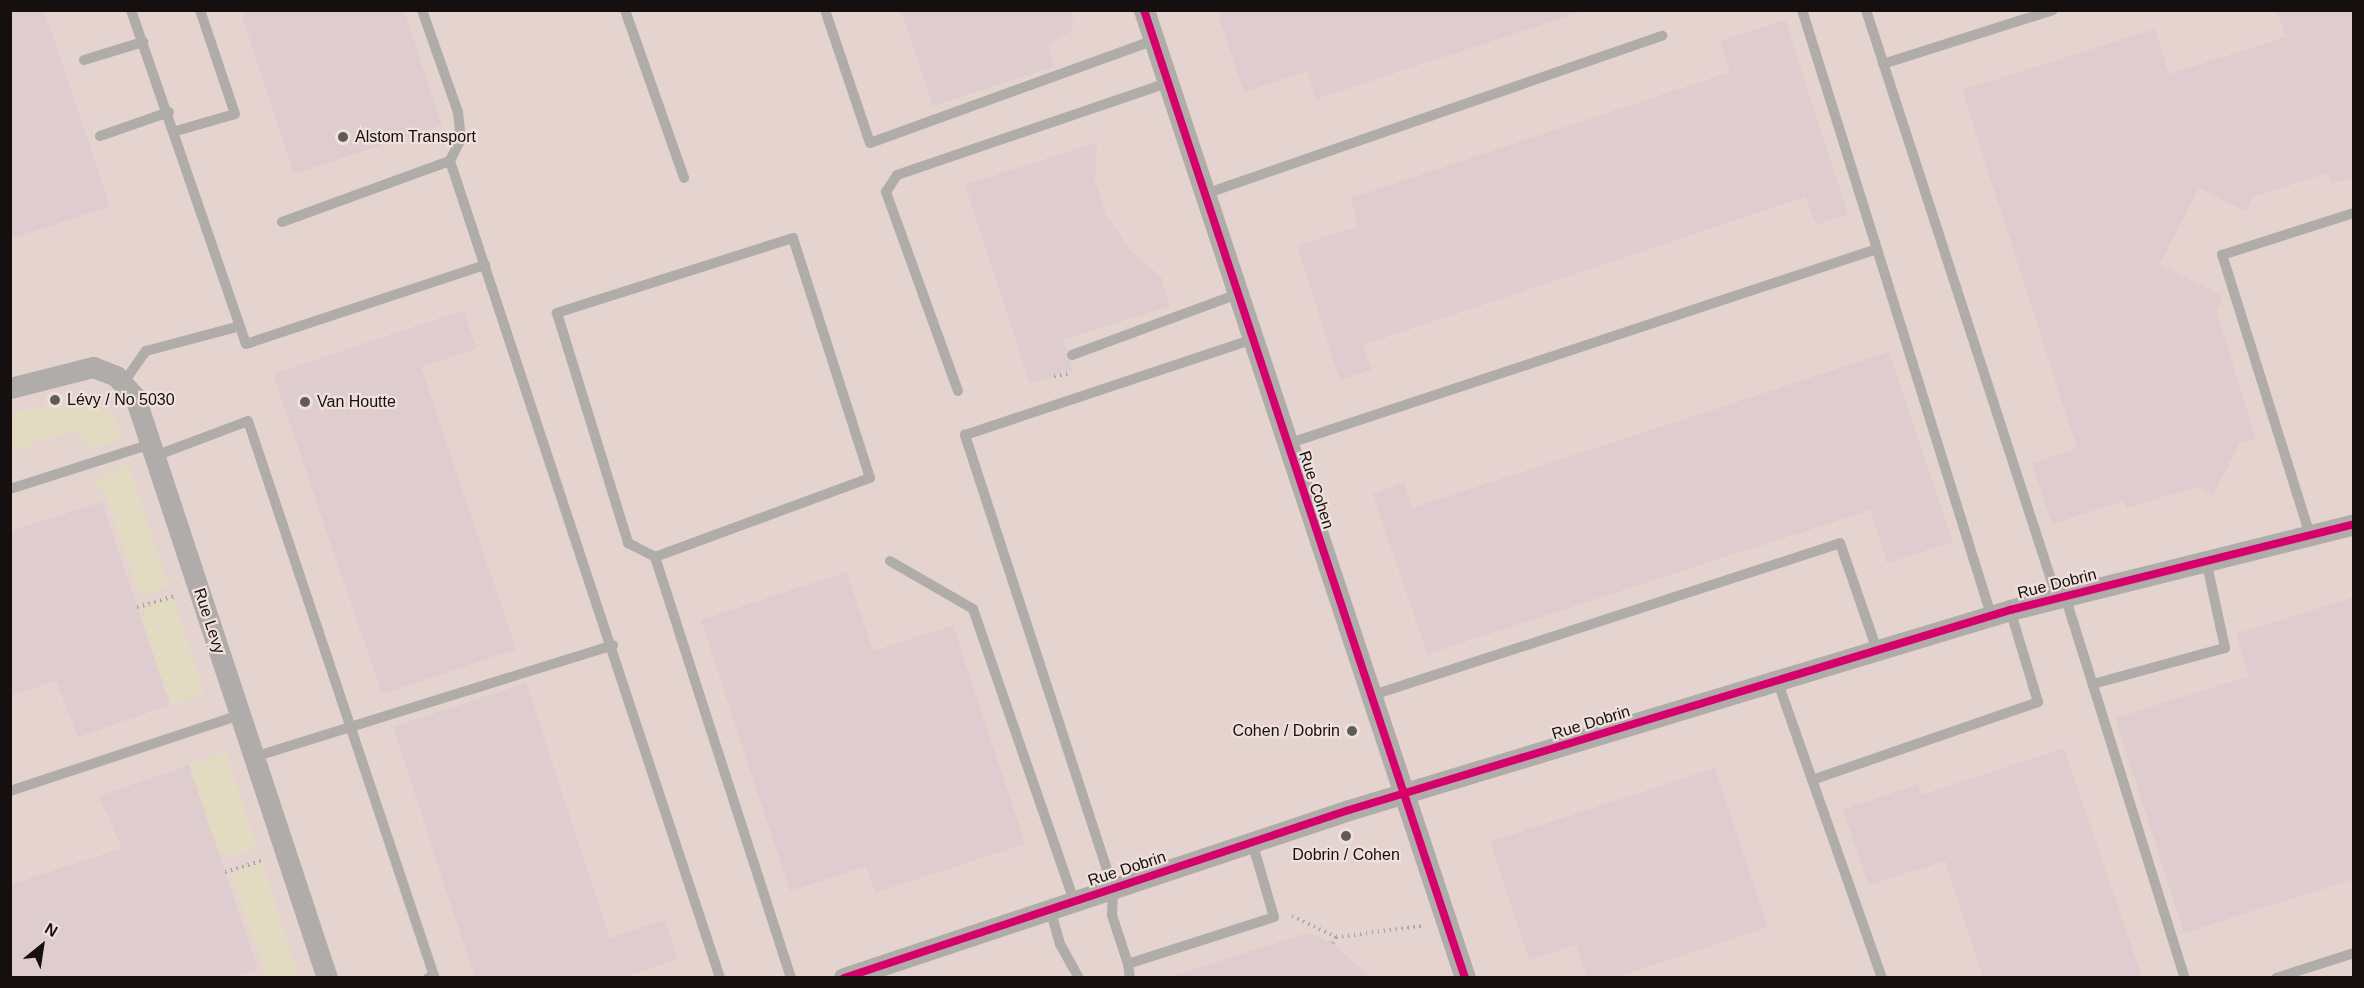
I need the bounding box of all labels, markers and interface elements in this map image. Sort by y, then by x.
place label: Alstom Transport [355,127,476,147]
marker: Alstom Transport [336,130,350,144]
place label: Lévy / No 5030 [67,390,175,410]
place label: Van Houtte [317,392,396,412]
marker: Lévy / No 5030 [48,393,62,407]
marker: Van Houtte [298,395,312,409]
street label: Rue Cohen [1294,449,1338,531]
street label: Rue Dobrin [2015,565,2099,603]
street label: Rue Levy [189,586,229,656]
street label: Rue Dobrin [1549,702,1633,744]
place label: Cohen / Dobrin [1232,721,1340,741]
marker: Cohen / Dobrin [1345,724,1359,738]
marker: Dobrin / Cohen [1339,829,1353,843]
place label: Dobrin / Cohen [1292,845,1400,865]
street label: Rue Dobrin [1086,847,1168,891]
north arrow [12,916,72,976]
text: N [42,920,61,940]

